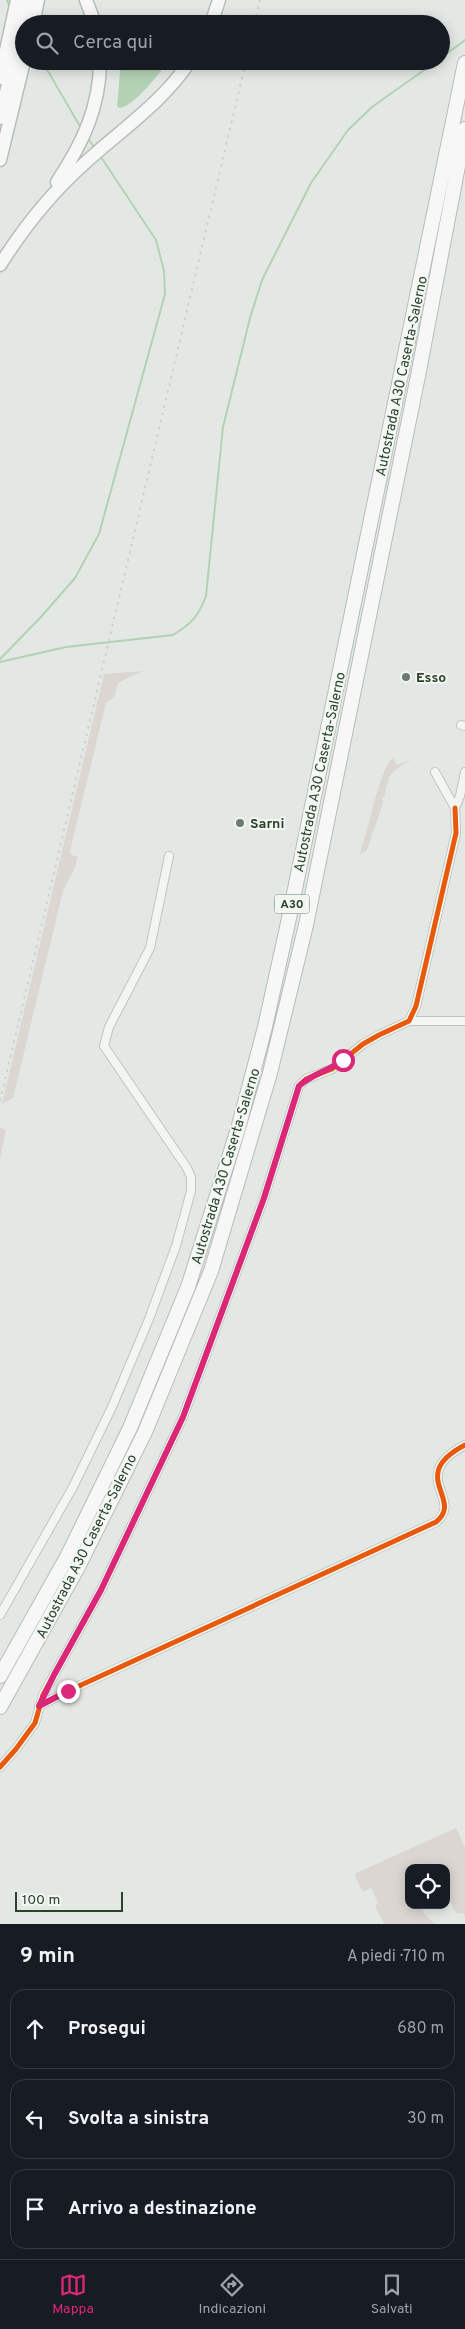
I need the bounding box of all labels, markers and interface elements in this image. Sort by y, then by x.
search box [15,15,450,70]
icon: search [33,29,61,57]
text: Cerca qui [73,31,153,55]
street label: Autostrada A30 Caserta-Salerno [373,274,432,478]
street label: Autostrada A30 Caserta-Salerno [291,670,350,874]
place label: Esso [416,670,446,687]
marker: Esso [400,671,412,683]
place label: Sarni [250,816,284,833]
marker: Sarni [234,817,246,829]
road number: A30 [274,894,310,914]
route start [332,1049,355,1072]
street label: Autostrada A30 Caserta-Salerno [188,1066,265,1267]
street label: Autostrada A30 Caserta-Salerno [33,1452,141,1642]
route end [57,1680,80,1703]
map controls [405,1864,450,1909]
button: locate [405,1864,450,1909]
scale bar [15,1889,122,1912]
text: 100 m [22,1892,60,1909]
text: 9 min [20,1943,75,1970]
text: A piedi · 710 m [347,1947,445,1967]
icon: ahead [21,2015,49,2043]
text: Prosegui [68,2017,146,2041]
text: 680 m [397,2019,444,2039]
icon: left [21,2105,49,2133]
text: Svolta a sinistra [68,2107,209,2131]
text: 30 m [407,2109,444,2129]
icon: arrive [21,2195,49,2223]
text: Arrivo a destinazione [68,2197,257,2221]
tab: Mappa [52,2271,94,2318]
tab: Indicazioni [199,2271,266,2318]
tab: Salvati [371,2271,413,2318]

